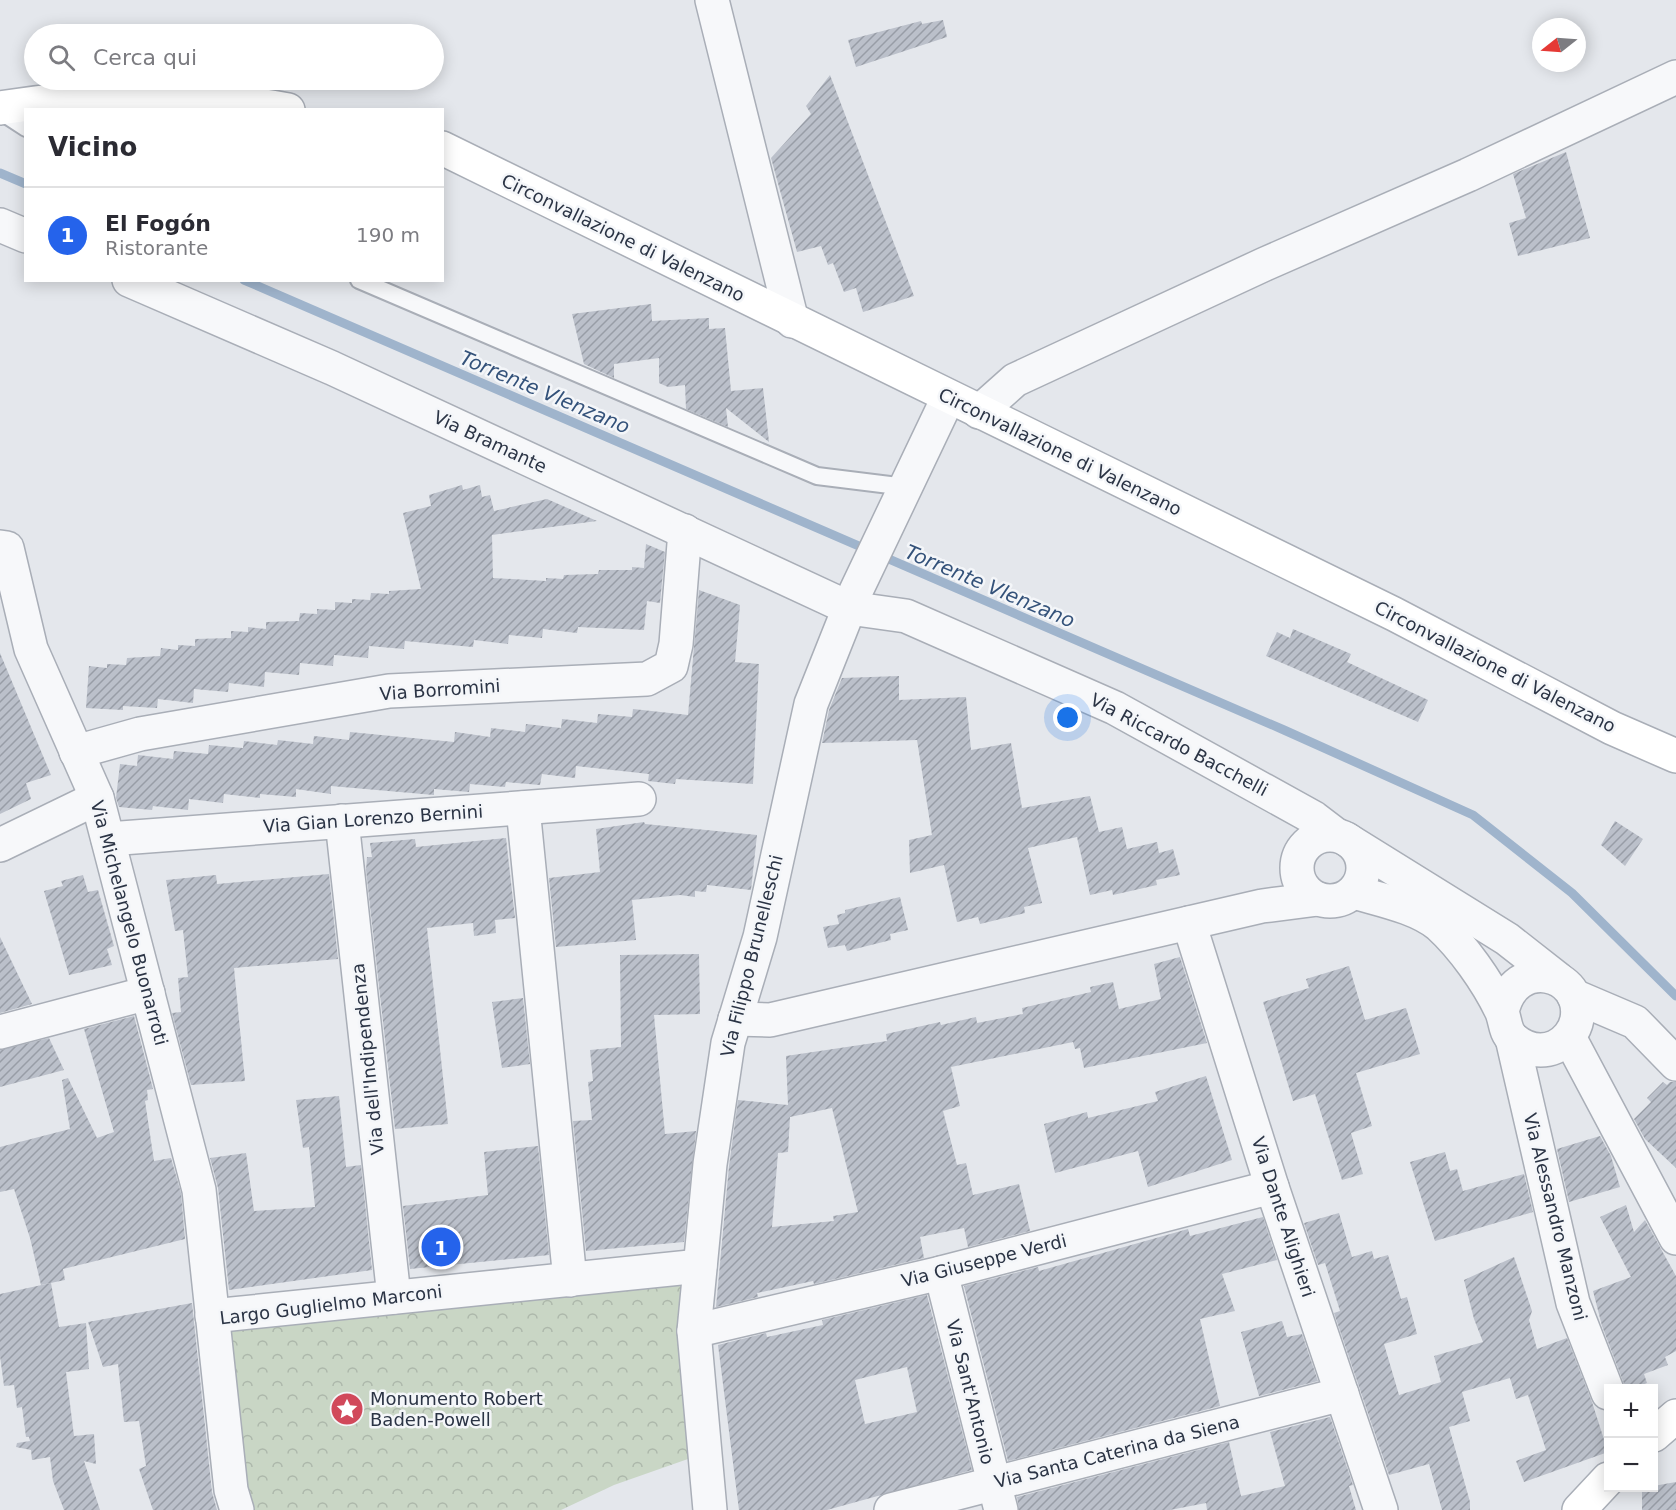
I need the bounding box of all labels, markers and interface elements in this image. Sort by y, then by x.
north arrow [1532,18,1586,72]
search box [24,24,444,90]
icon: search [45,41,78,74]
text: Cerca qui [93,45,197,70]
text: Vicino [48,132,137,162]
street label: Circonvallazione di Valenzano [498,169,748,306]
text: El Fogón [105,211,211,236]
text: 1 [61,223,74,247]
text: 190 m [356,223,420,247]
text: Ristorante [105,236,208,260]
water label: Torrente Vlenzano [457,345,633,439]
street label: Circonvallazione di Valenzano [935,383,1185,520]
street label: Via Bramante [430,406,550,477]
water label: Torrente Vlenzano [902,539,1078,633]
street label: Circonvallazione di Valenzano [1371,596,1619,737]
street label: Via Borromini [379,675,501,704]
street label: Via Riccardo Bacchelli [1087,689,1272,800]
your location [1053,703,1082,732]
street label: Via Michelangelo Buonarroti [87,798,172,1048]
street label: Via Gian Lorenzo Bernini [262,800,484,837]
street label: Via Filippo Brunelleschi [716,853,787,1059]
street label: Via dell'Indipendenza [347,962,388,1156]
street label: Via Alessandro Manzoni [1520,1111,1591,1323]
street label: Via Dante Alighieri [1248,1134,1319,1300]
pin: 1 [422,1224,460,1270]
street label: Via Giuseppe Verdi [899,1230,1069,1291]
street label: Largo Guglielmo Marconi [218,1280,444,1329]
street label: Via Sant'Antonio [942,1317,999,1467]
map controls [1604,1384,1658,1492]
button: + [1604,1384,1658,1438]
place label: Monumento Robert Baden-Powell [370,1388,543,1430]
place icon: Monumento Robert Baden-Powell [329,1391,365,1427]
street label: Via Santa Caterina da Siena [992,1411,1242,1492]
button: − [1604,1438,1658,1492]

